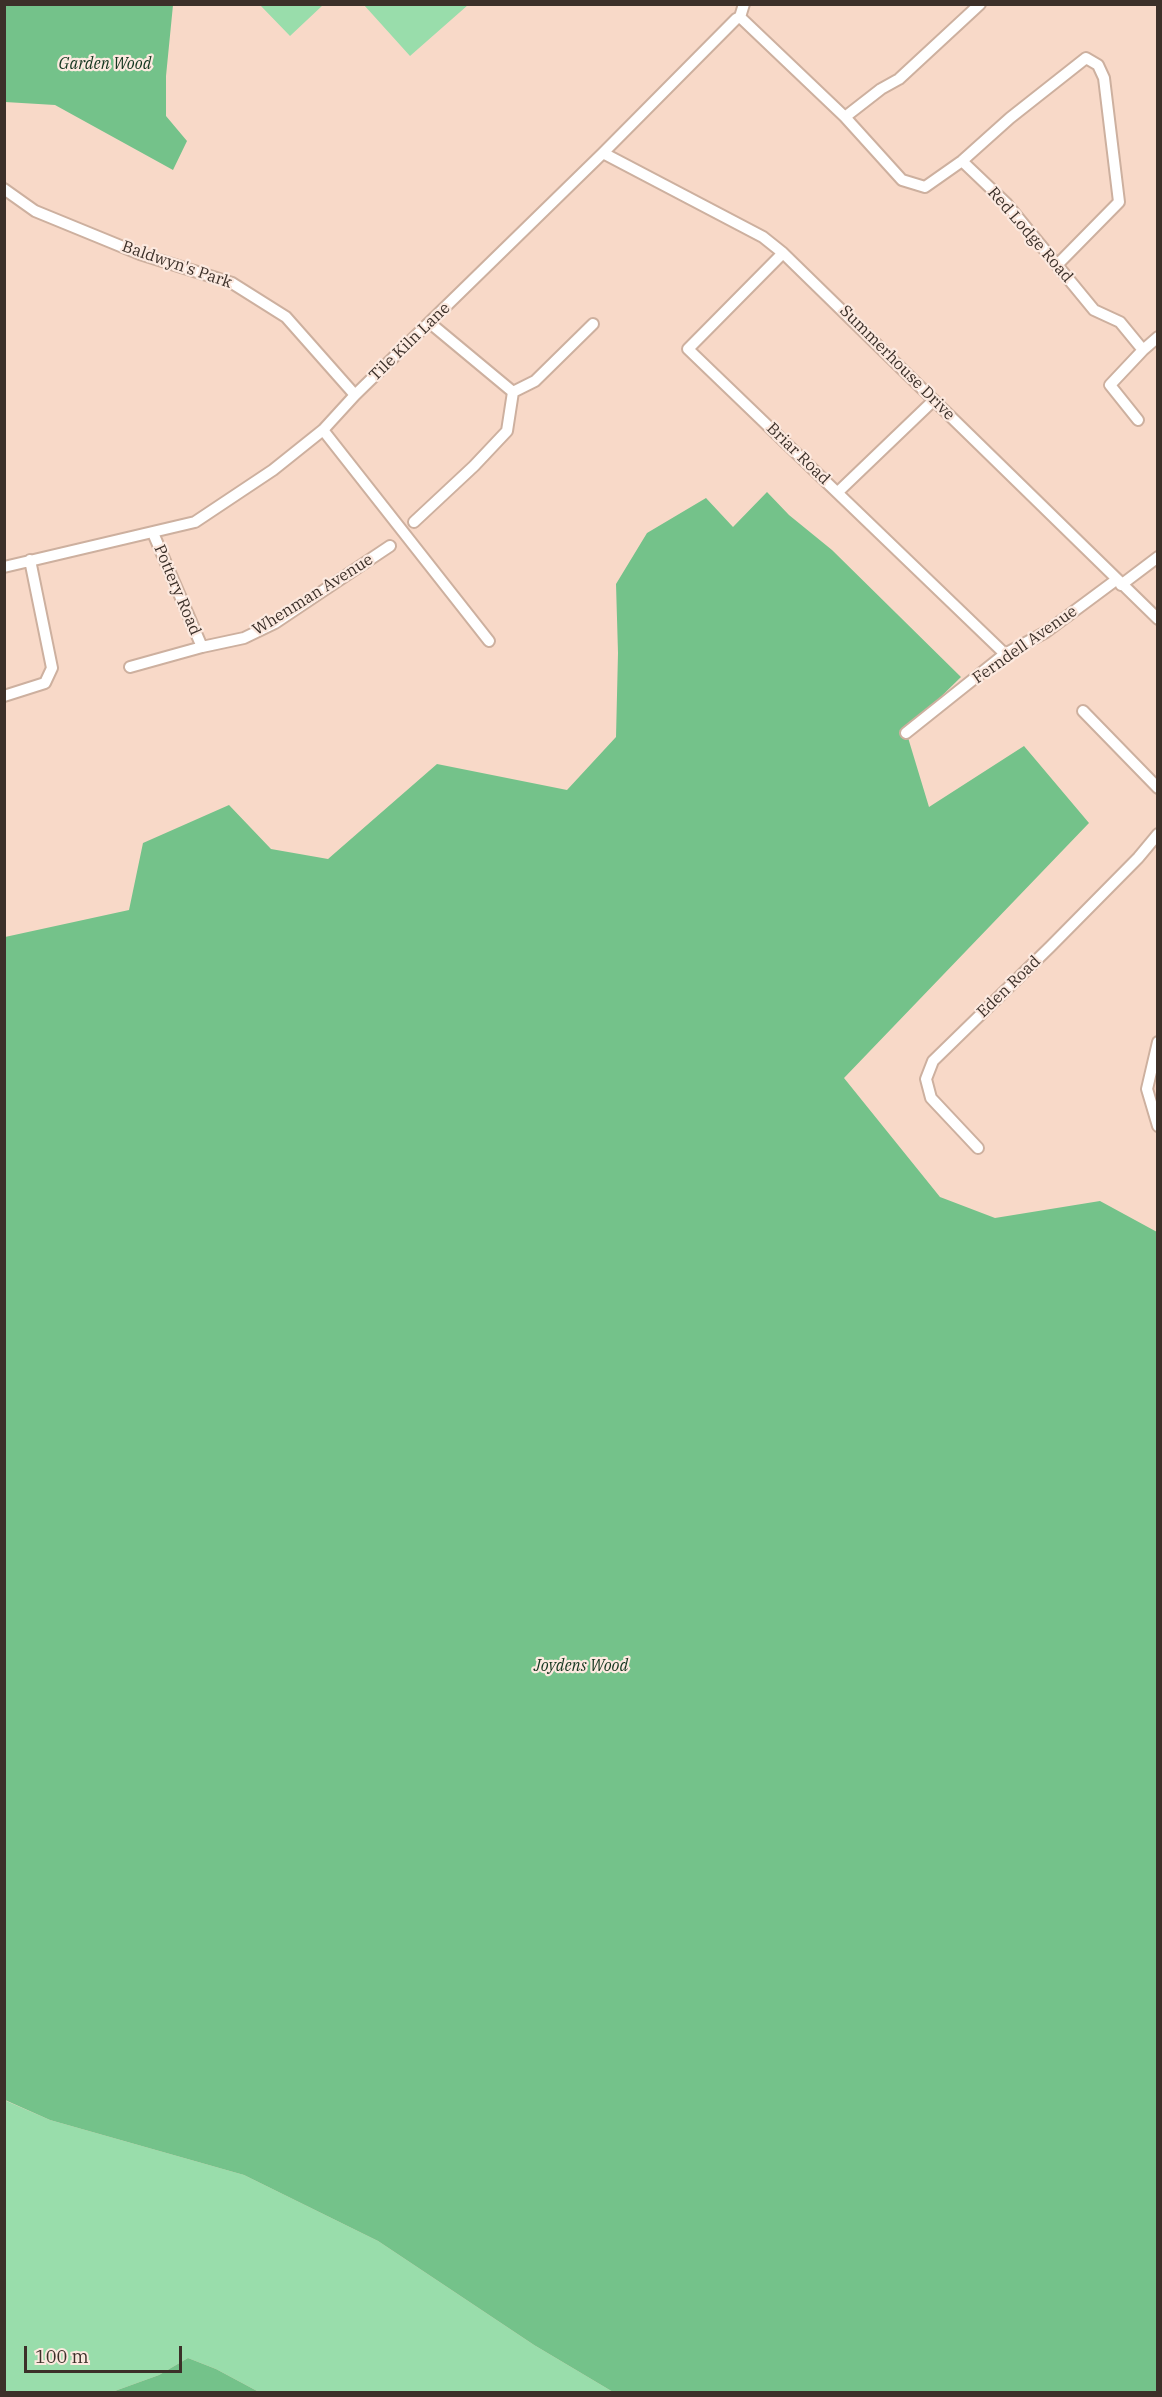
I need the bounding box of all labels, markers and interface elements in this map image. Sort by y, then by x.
park label: Garden Wood [59,54,151,74]
street label: Red Lodge Road [983,183,1077,287]
street label: Baldwyn's Park [119,237,235,293]
street label: Tile Kiln Lane [366,299,454,385]
street label: Summerhouse Drive [835,301,959,425]
street label: Briar Road [762,419,834,489]
street label: Pottery Road [149,542,205,638]
street label: Whenman Avenue [249,550,377,640]
street label: Ferndell Avenue [969,602,1081,688]
street label: Eden Road [973,952,1045,1022]
park label: Joydens Wood [534,1656,628,1676]
scale bar [27,2334,184,2372]
text: 100 m [35,2345,89,2368]

